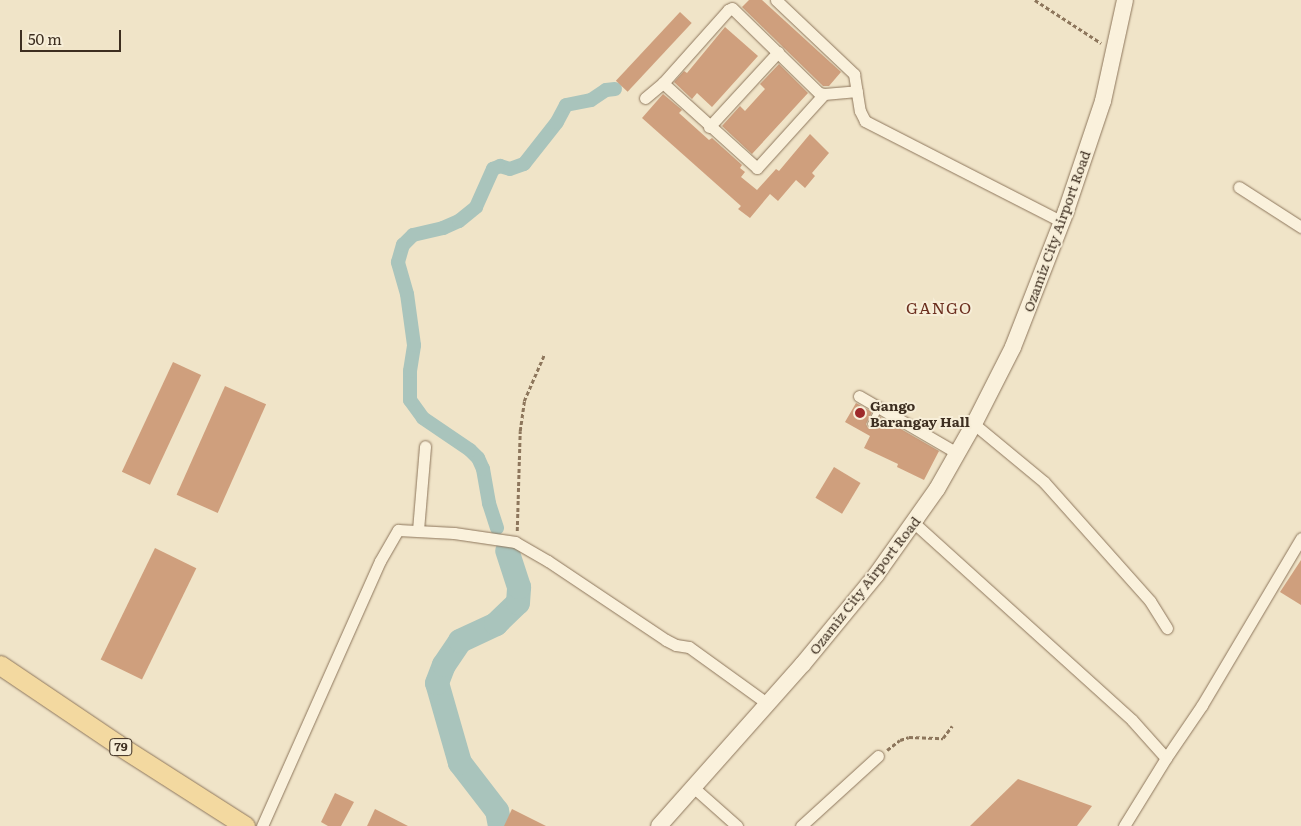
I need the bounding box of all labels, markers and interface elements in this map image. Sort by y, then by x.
scale bar [22,20,124,52]
text: 50 m [28,27,62,50]
street label: Ozamiz City Airport Road [1019,148,1093,314]
district label: GANGO [905,297,973,317]
place label: Gango Barangay Hall [870,397,970,430]
marker: Gango Barangay Hall [854,407,866,419]
street label: Ozamiz City Airport Road [805,513,923,657]
road number: 79 [108,738,134,756]

